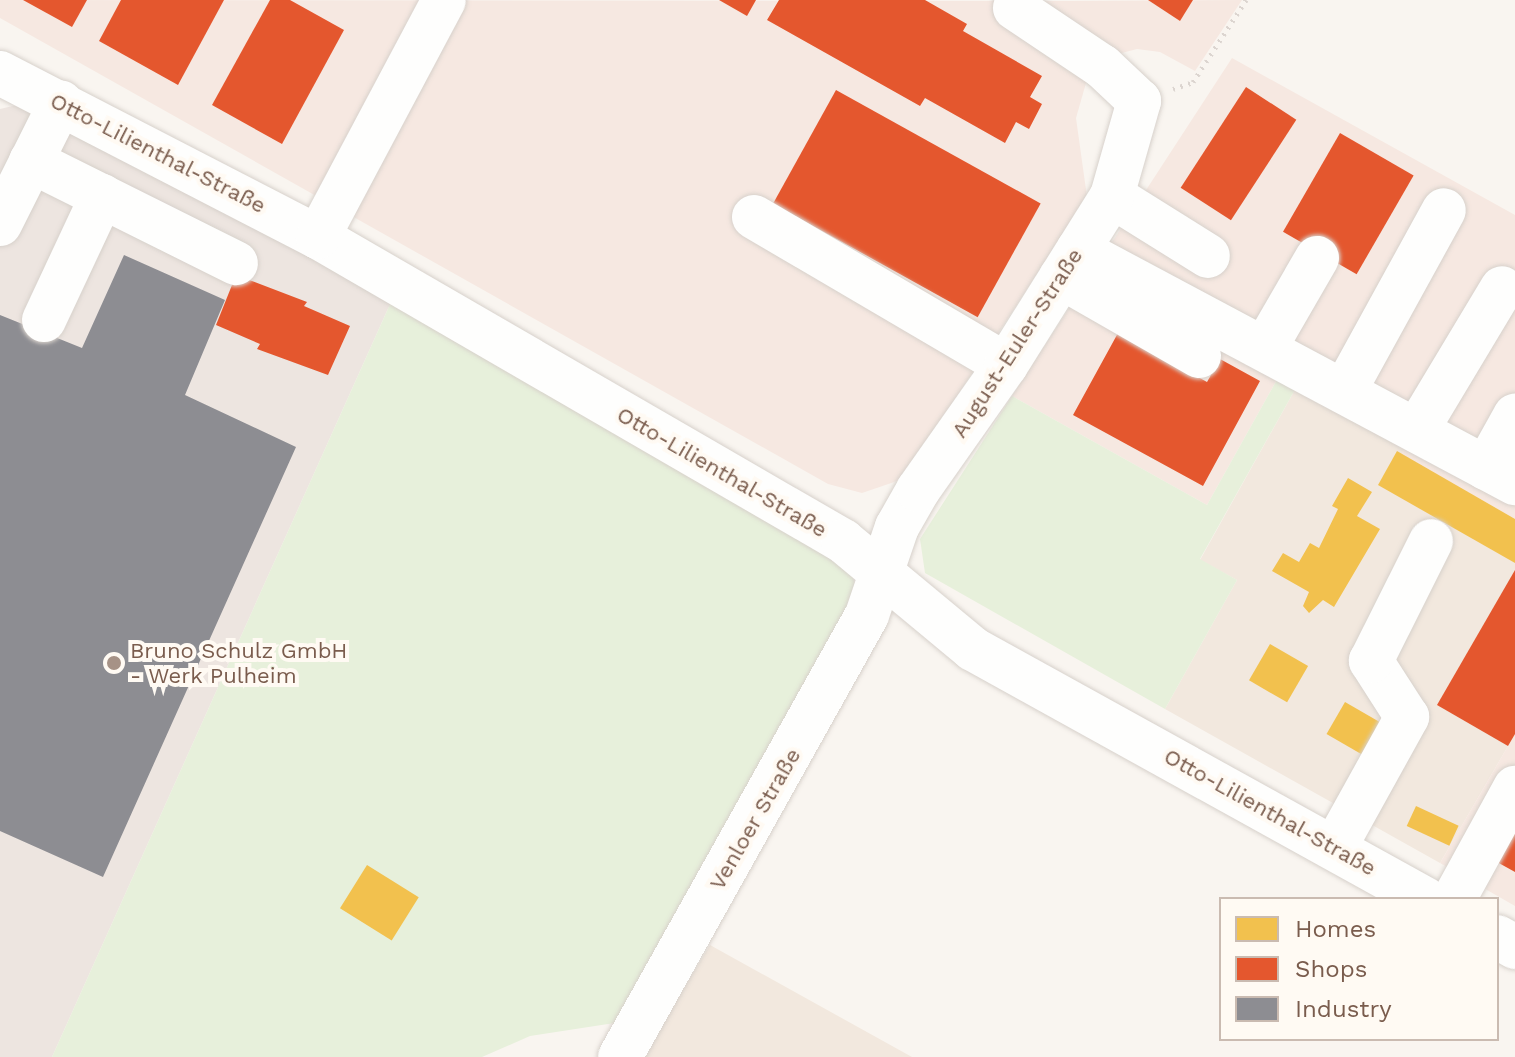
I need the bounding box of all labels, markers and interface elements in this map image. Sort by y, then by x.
street label: Otto-Lilienthal-Straße [46,87,270,219]
street label: August-Euler-Straße [946,243,1088,443]
street label: Otto-Lilienthal-Straße [612,401,832,543]
place label: Bruno Schulz GmbH - Werk Pulheim [130,637,347,688]
marker: Bruno Schulz GmbH - Werk Pulheim [105,654,123,672]
street label: Venloer Straße [704,743,806,895]
street label: Otto-Lilienthal-Straße [1159,743,1381,881]
legend [1219,897,1499,1041]
text: Homes [1295,915,1376,943]
text: Shops [1295,955,1367,983]
text: Industry [1295,995,1392,1023]

